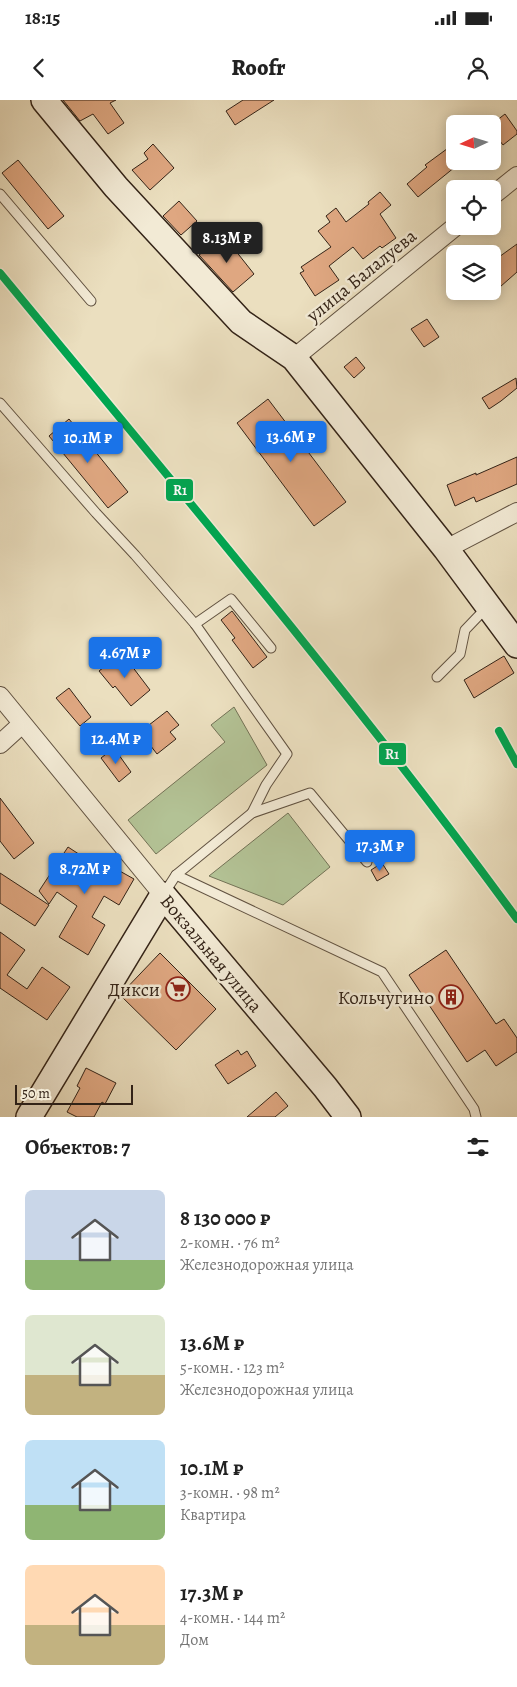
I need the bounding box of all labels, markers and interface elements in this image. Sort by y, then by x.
text: 18:15 [25,5,60,31]
text: Roofr [232,53,285,83]
icon: back [25,54,53,82]
icon: person [464,54,492,82]
north arrow [446,115,501,170]
map controls [446,115,501,300]
button: locate [446,180,501,235]
pin: 8.13M ₽ [181,221,273,264]
street label: улица Балалуева [300,223,422,329]
text: 8.13M ₽ [202,227,252,249]
button: layers [446,245,501,300]
pin: 13.6M ₽ [245,420,337,463]
pin: 10.1M ₽ [42,422,134,464]
text: 13.6M ₽ [267,426,315,448]
text: 10.1M ₽ [64,427,112,449]
line badge: R1 [165,478,194,502]
text: R1 [173,481,187,500]
pin: 4.67M ₽ [79,636,171,679]
text: 4.67M ₽ [100,642,150,664]
pin: 12.4M ₽ [70,722,162,765]
text: 12.4M ₽ [91,728,141,750]
line badge: R1 [378,742,407,766]
text: R1 [385,745,399,764]
pin: 17.3M ₽ [334,830,426,872]
text: 17.3M ₽ [356,835,404,857]
pin: 8.72M ₽ [39,852,131,895]
text: 8.72M ₽ [59,858,111,880]
street label: Вокзальная улица [154,889,268,1018]
supermarket icon: Дикси [165,976,191,1002]
place label: Дикси [108,977,160,1003]
building icon: Кольчугино [438,984,464,1010]
place label: Кольчугино [338,985,434,1011]
scale bar [15,1082,132,1105]
text: 50 m [22,1084,50,1103]
text: Объектов: 7 [25,1133,130,1161]
icon: filters [464,1133,492,1161]
text: 8 130 000 ₽ [180,1204,271,1232]
icon: home [65,1210,125,1270]
text: 2-комн. · 76 m² [180,1232,280,1254]
text: Железнодорожная улица [180,1254,354,1276]
text: 13.6M ₽ [180,1329,244,1357]
icon: home [65,1335,125,1395]
text: 5-комн. · 123 m² [180,1357,285,1379]
text: Железнодорожная улица [180,1379,354,1401]
text: 10.1M ₽ [180,1454,243,1482]
icon: home [65,1460,125,1520]
text: 3-комн. · 98 m² [180,1482,280,1504]
text: Квартира [180,1504,246,1526]
text: 17.3M ₽ [180,1579,243,1607]
icon: home [65,1585,125,1645]
text: 4-комн. · 144 m² [180,1607,285,1629]
text: Дом [180,1629,209,1651]

